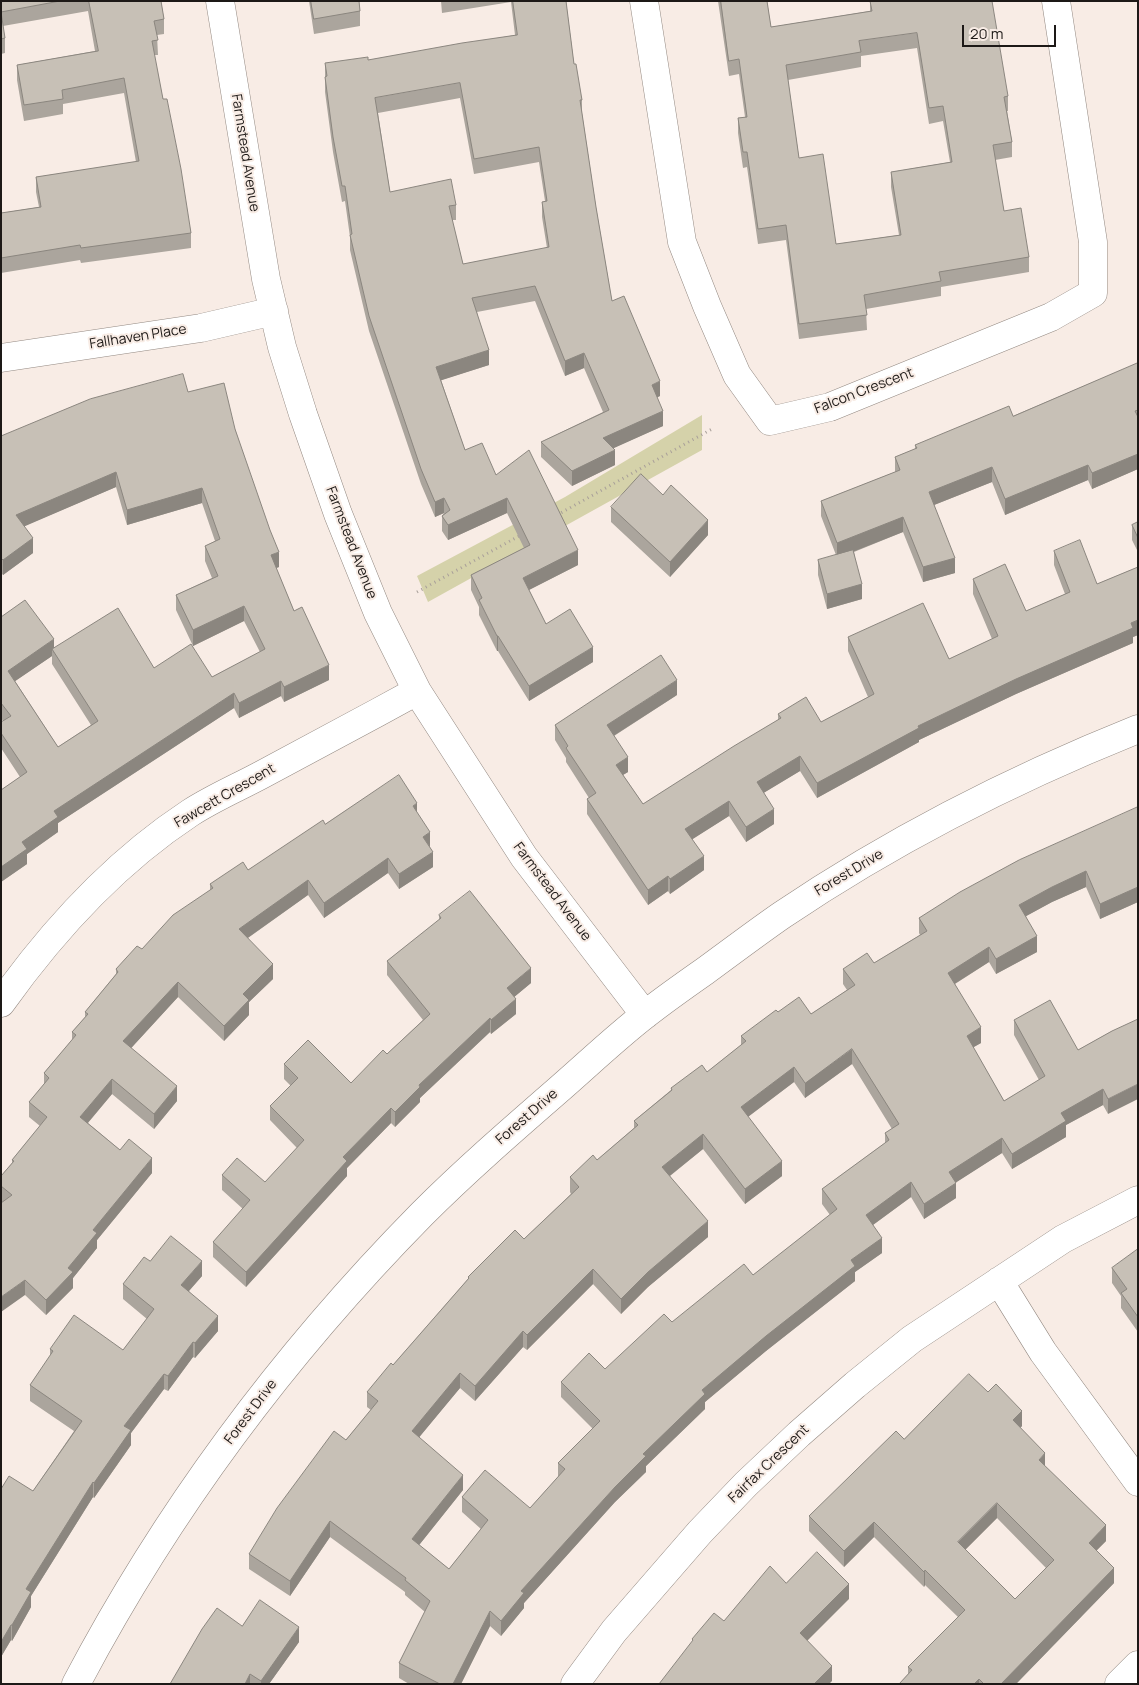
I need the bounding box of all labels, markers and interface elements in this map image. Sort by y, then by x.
scale bar [964,15,1058,47]
text: 20 m [970,23,1003,44]
street label: Farmstead Avenue [227,93,263,213]
street label: Fallhaven Place [88,321,188,353]
street label: Falcon Crescent [812,364,916,418]
street label: Farmstead Avenue [322,484,380,602]
street label: Fawcett Crescent [172,760,278,832]
street label: Farmstead Avenue [509,839,595,945]
street label: Forest Drive [812,846,886,900]
street label: Forest Drive [493,1086,561,1148]
street label: Forest Drive [221,1376,281,1448]
street label: Fairfax Crescent [725,1421,813,1507]

